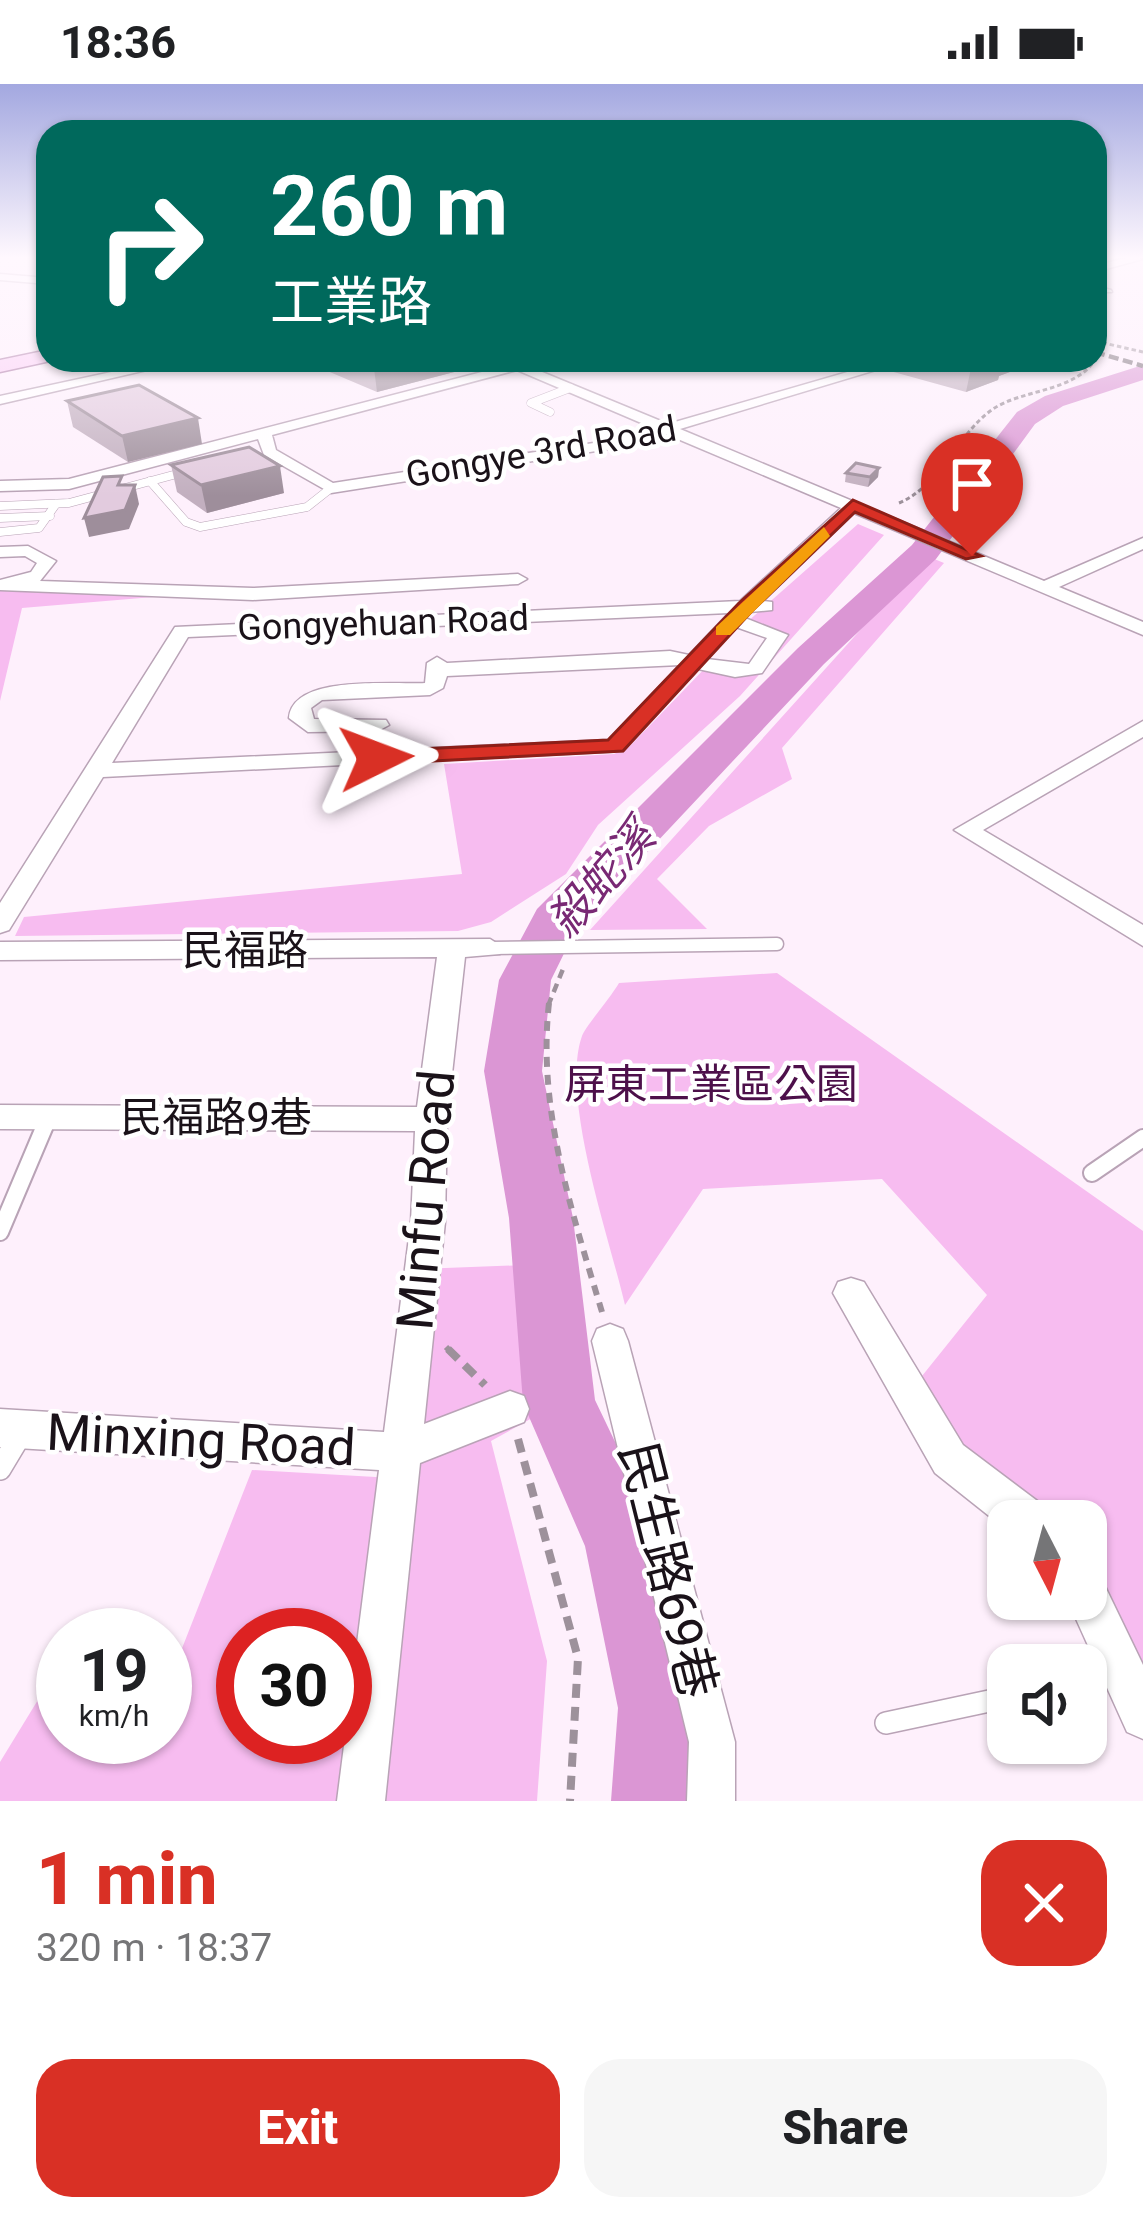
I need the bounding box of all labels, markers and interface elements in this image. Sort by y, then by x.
text: 18:36 [60,16,176,69]
text: 260 m [270,157,508,256]
icon: right [72,168,228,324]
text: 工業路 [270,271,432,334]
street label: Gongye 3rd Road [402,408,680,496]
pin [921,433,1023,556]
icon: arrive [939,451,1005,517]
street label: Gongyehuan Road [236,597,530,649]
position arrow [313,695,439,821]
water label: 殺蛇溪 [537,806,669,947]
street label: 民福路 [182,926,308,975]
park label: 屏東工業區公園 [564,1060,858,1109]
street label: Minfu Road [385,1068,467,1332]
street label: 民福路9巷 [120,1093,312,1142]
street label: Minxing Road [45,1402,357,1478]
street label: 民生路69巷 [608,1436,728,1704]
north arrow [987,1500,1107,1620]
map controls [987,1500,1107,1764]
speed limit sign: 30 [216,1608,372,1764]
text: 19 [80,1635,148,1706]
button: sound [987,1644,1107,1764]
text: km/h [79,1698,149,1733]
text: 1 min [36,1837,218,1922]
button: close [981,1840,1107,1966]
text: 320 m · 18:37 [36,1925,272,1971]
button: Exit [36,2059,560,2197]
button: Share [584,2059,1107,2197]

